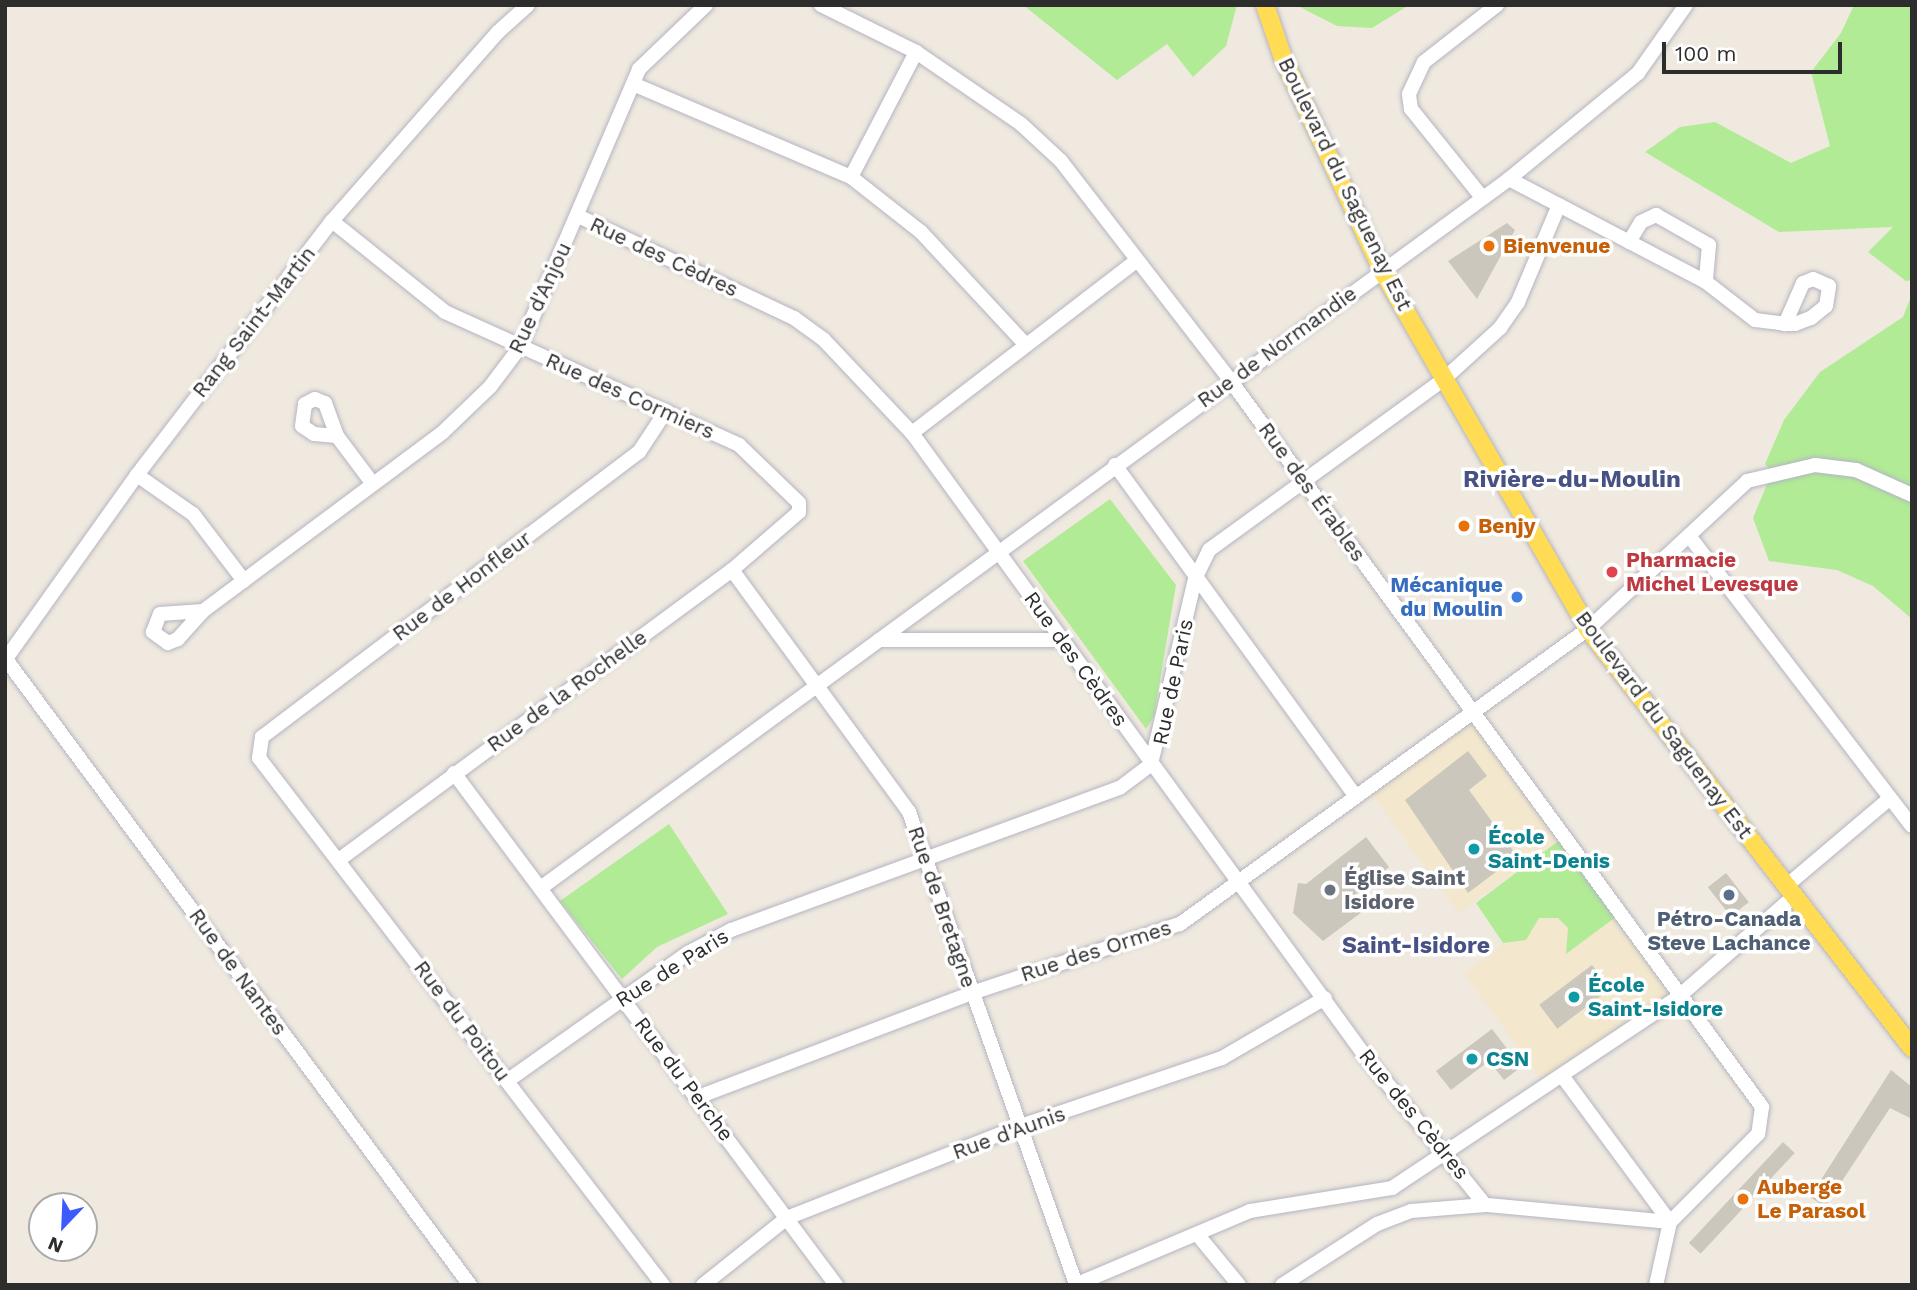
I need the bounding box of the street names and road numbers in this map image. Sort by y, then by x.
street label: Boulevard du Saguenay Est [1273,53,1417,315]
street label: Rue des Cèdres [586,212,742,302]
street label: Rue d'Anjou [503,238,577,358]
street label: Rang Saint-Martin [187,241,321,403]
street label: Rue de Normandie [1192,281,1362,413]
street label: Rue des Cormiers [542,347,718,445]
street label: Rue des Érables [1253,418,1371,566]
street label: Rue de Honfleur [388,526,536,646]
street label: Rue des Cèdres [1019,587,1133,731]
street label: Boulevard du Saguenay Est [1570,606,1758,844]
street label: Rue de Paris [1147,617,1199,747]
street label: Rue de la Rochelle [482,624,652,758]
street label: Rue de Bretagne [903,823,981,991]
street label: Rue de Nantes [184,904,292,1040]
street label: Rue des Ormes [1018,915,1174,987]
street label: Rue de Paris [611,923,733,1013]
street label: Rue du Poitou [408,956,516,1086]
street label: Rue du Perche [629,1012,739,1146]
street label: Rue des Cèdres [1354,1044,1474,1184]
street label: Rue d'Aunis [949,1101,1069,1165]

